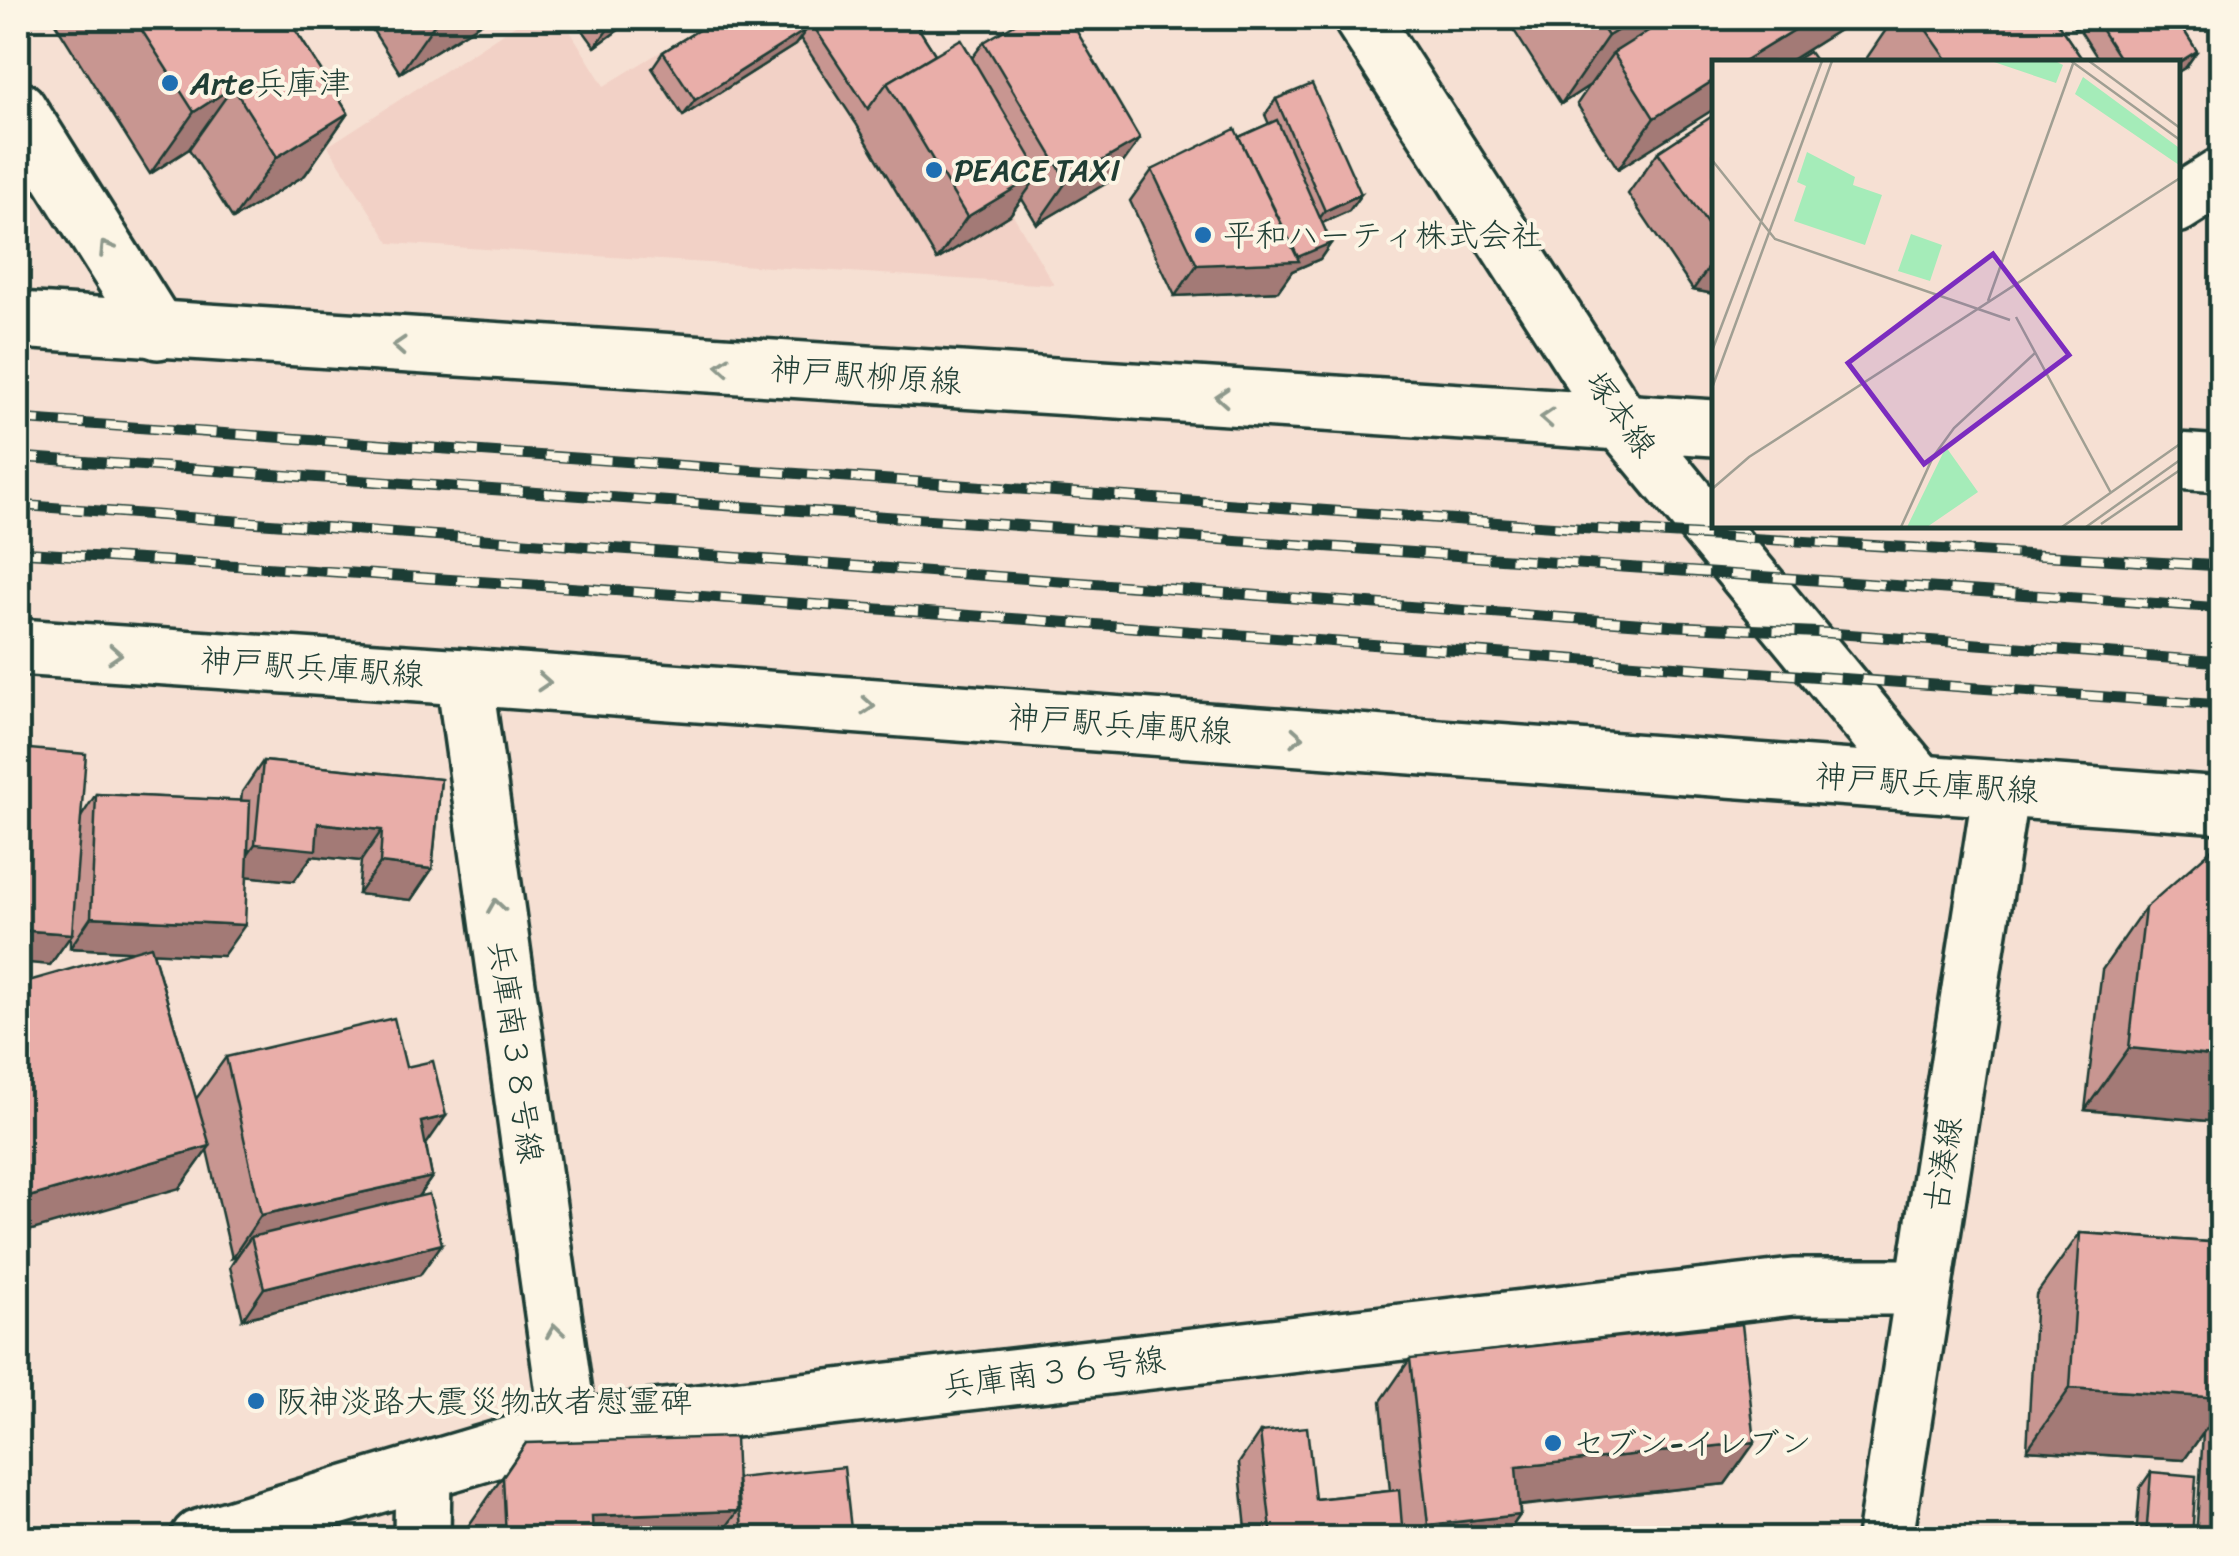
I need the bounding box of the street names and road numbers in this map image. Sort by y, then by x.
street label: 神戸駅柳原線 [768,340,964,411]
street label: 塚本線 [1569,359,1672,470]
street label: 神戸駅兵庫駅線 [198,631,426,704]
street label: 神戸駅兵庫駅線 [1006,688,1234,761]
street label: 神戸駅兵庫駅線 [1813,747,2041,820]
street label: 兵庫南３８号線 [472,937,559,1167]
street label: 古湊線 [1908,1112,1979,1216]
street label: 兵庫南３６号線 [939,1331,1169,1414]

